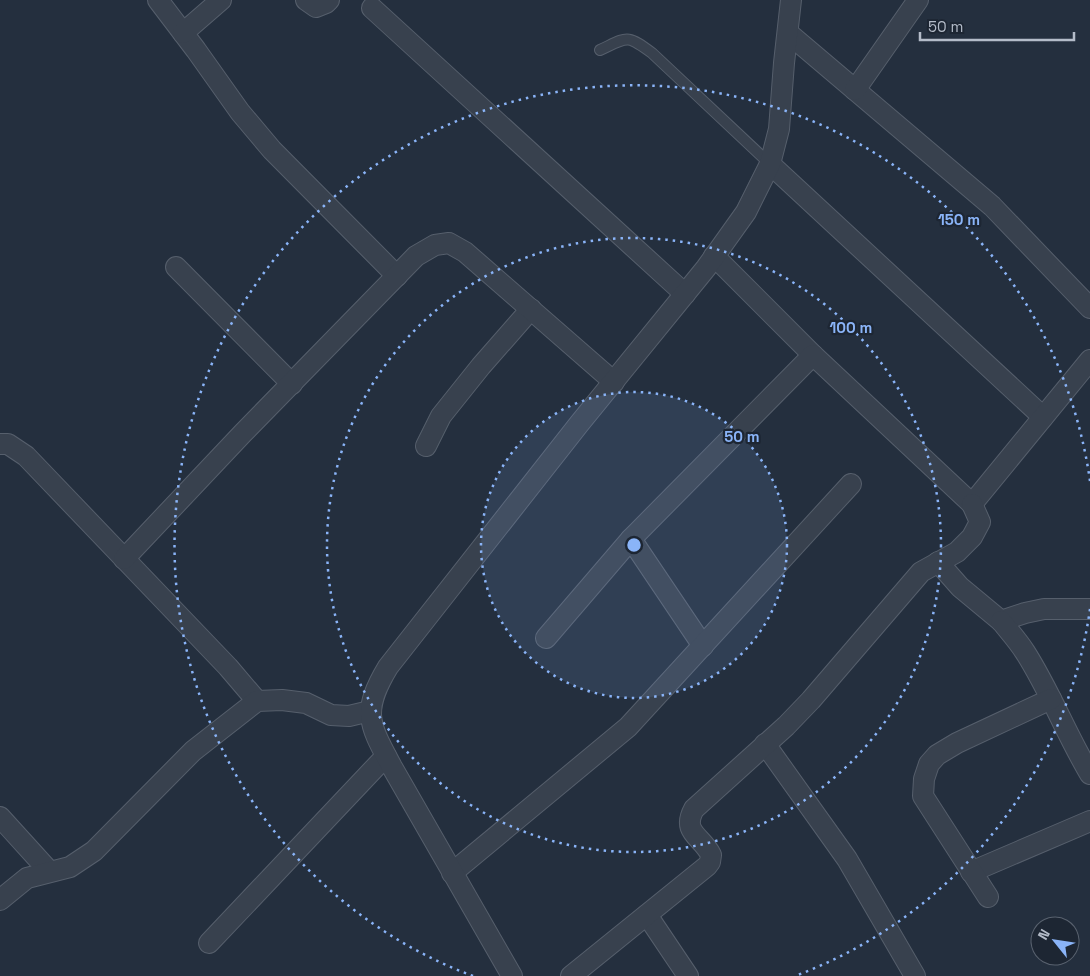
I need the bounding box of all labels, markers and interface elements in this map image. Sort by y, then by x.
scale bar [920,10,1074,42]
text: 50 m [928,17,963,36]
text: 150 m [938,210,980,229]
text: 100 m [830,318,872,337]
text: 50 m [724,427,760,446]
centre of rings [625,536,643,554]
north arrow [1030,916,1080,966]
text: N [1034,926,1054,943]

